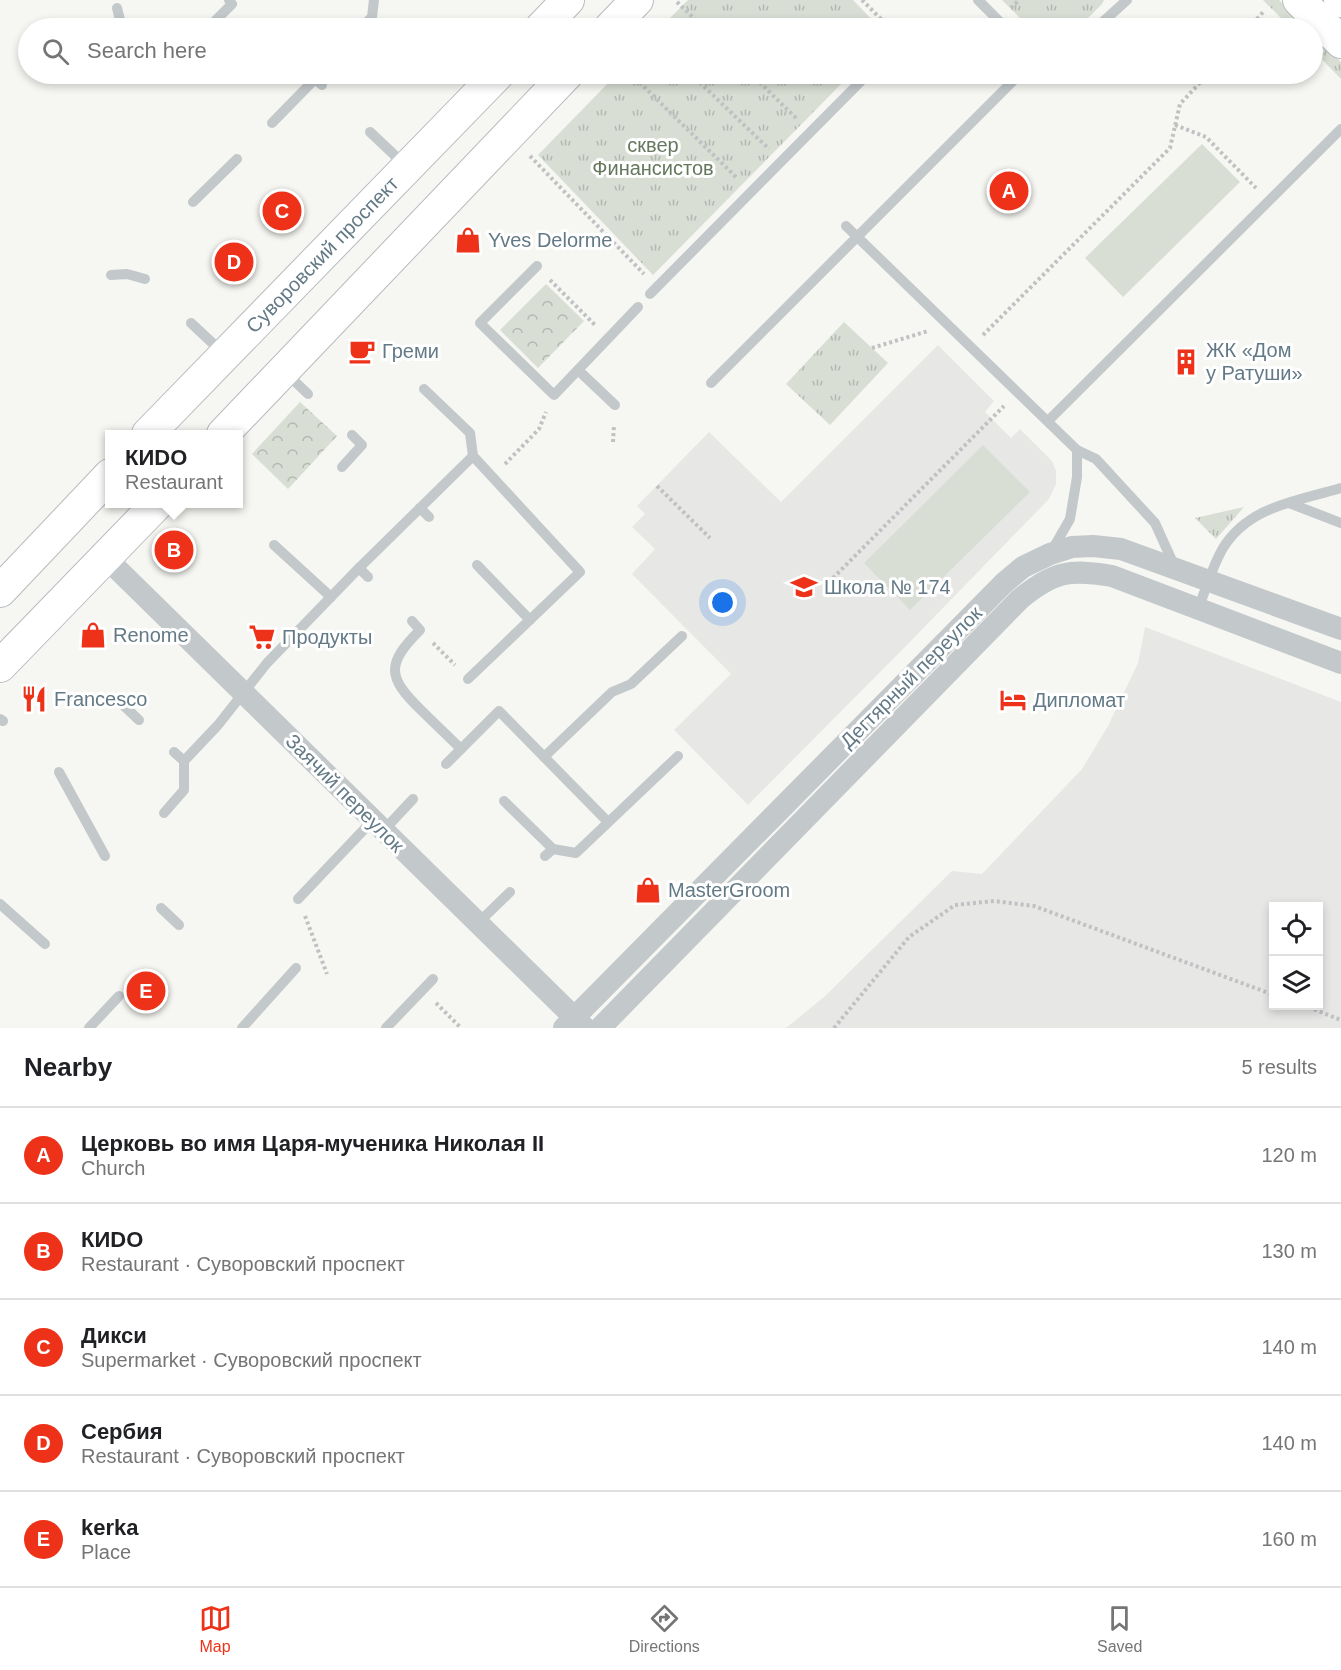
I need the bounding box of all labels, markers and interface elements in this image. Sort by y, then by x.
search box [18,18,1323,84]
icon: search [39,35,72,68]
text: Search here [87,38,207,63]
park label: сквер Финансистов [592,134,714,179]
pin: A [990,168,1028,213]
street label: Суворовский проспект [242,172,403,337]
pin: C [262,188,302,234]
shop icon: Yves Delorme [453,225,483,255]
place label: Yves Delorme [488,229,613,251]
pin: D [214,240,254,284]
cafe icon: Греми [347,336,377,366]
place label: ЖК «Дом у Ратуши» [1206,339,1303,384]
place label: Греми [382,340,439,362]
building icon: ЖК «Дом у Ратуши» [1171,347,1201,377]
popup [105,430,243,508]
text: КИDO [125,445,187,470]
text: Restaurant [125,471,223,493]
pin: B [154,528,194,572]
school or university icon: Школа № 174 [789,572,819,602]
place label: Школа № 174 [824,576,951,598]
your location [708,588,737,617]
street label: Дегтярный переулок [836,602,986,752]
shop icon: Renome [78,620,108,650]
supermarket icon: Продукты [247,622,277,652]
place label: Renome [113,624,189,646]
place label: Продукты [282,626,372,648]
restaurant icon: Francesco [19,684,49,714]
hotel icon: Дипломат [998,685,1028,715]
place label: Francesco [54,688,147,710]
place label: Дипломат [1033,689,1125,711]
street label: Заячий переулок [281,729,409,857]
shop icon: MasterGroom [633,875,663,905]
place label: MasterGroom [668,879,790,901]
map controls [1269,902,1323,1010]
button: locate [1269,902,1323,956]
button: layers [1269,956,1323,1010]
pin: E [126,968,166,1014]
text: Nearby [24,1052,112,1082]
text: 5 results [1241,1056,1317,1078]
text: Церковь во имя Царя-мученика Николая II [81,1131,544,1156]
text: A [36,1144,51,1166]
text: 120 m [1261,1144,1317,1166]
text: Church [81,1157,145,1179]
text: КИDO [81,1227,143,1252]
text: B [36,1240,51,1262]
text: 130 m [1261,1240,1317,1262]
text: Restaurant · Суворовский проспект [81,1253,405,1275]
text: Дикси [81,1323,147,1348]
text: C [36,1336,51,1358]
text: 140 m [1261,1336,1317,1358]
text: Supermarket · Суворовский проспект [81,1349,422,1371]
text: Сербия [81,1419,163,1444]
text: D [36,1432,51,1454]
text: 140 m [1261,1432,1317,1454]
text: Restaurant · Суворовский проспект [81,1445,405,1467]
text: kerka [81,1515,139,1540]
text: E [37,1528,50,1550]
text: 160 m [1261,1528,1317,1550]
text: Place [81,1541,131,1563]
tab: Map [199,1602,232,1656]
tab: Directions [629,1602,700,1656]
tab: Saved [1097,1602,1142,1656]

